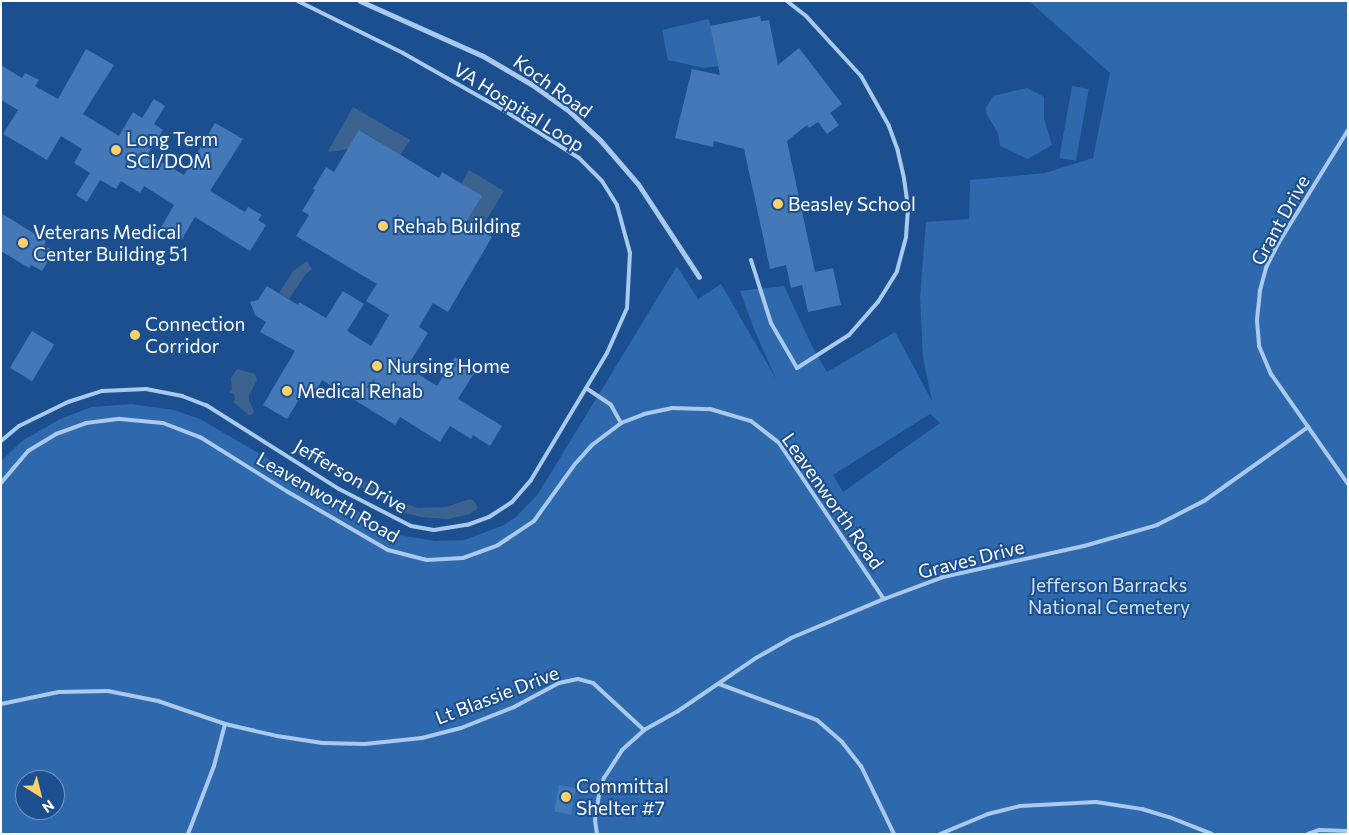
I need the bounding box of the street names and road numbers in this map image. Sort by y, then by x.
street label: Koch Road [509,50,597,122]
street label: VA Hospital Loop [450,58,588,156]
street label: Grant Drive [1246,171,1314,269]
street label: Leavenworth Road [777,428,889,574]
street label: Jefferson Drive [290,434,412,518]
street label: Leavenworth Road [252,447,404,547]
street label: Graves Drive [916,535,1026,583]
street label: Lt Blassie Drive [432,661,562,729]

